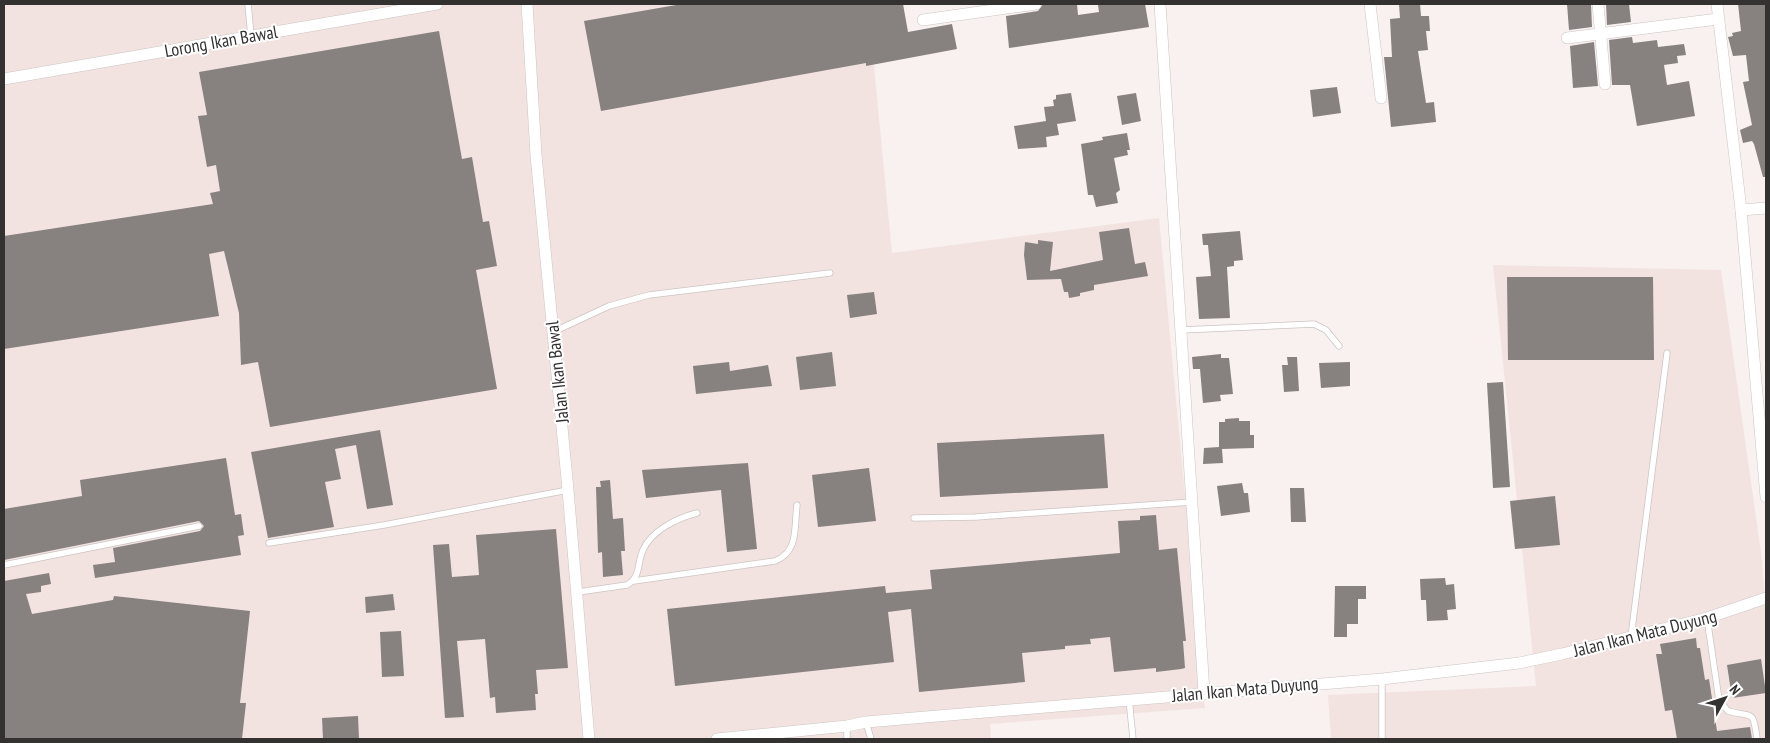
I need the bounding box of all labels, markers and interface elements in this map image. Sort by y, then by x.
street label: Lorong Ikan Bawal [163,20,280,62]
street label: Jalan Ikan Bawal [540,319,574,425]
street label: Jalan Ikan Mata Duyung [1570,604,1719,662]
street label: Jalan Ikan Mata Duyung [1170,671,1319,707]
north arrow [1700,673,1750,723]
text: N [1726,681,1744,698]

